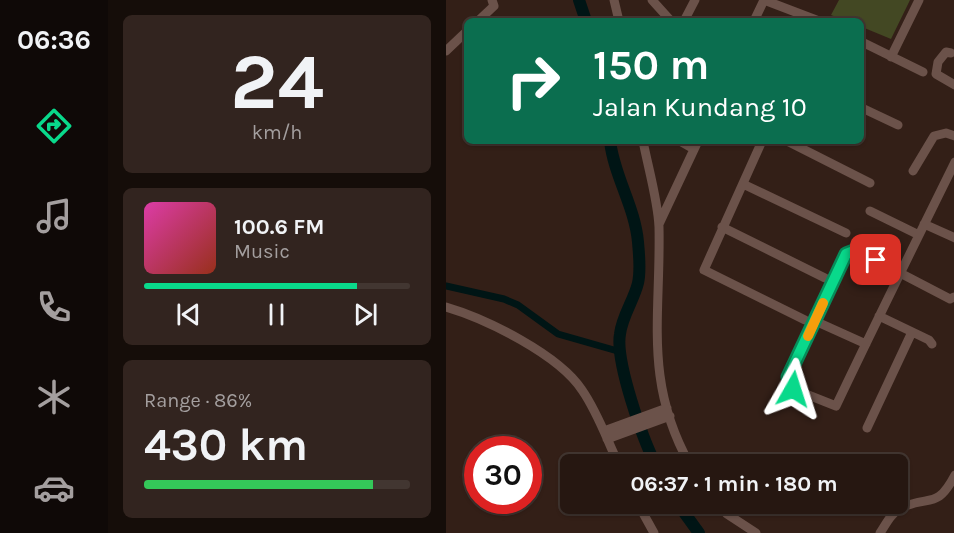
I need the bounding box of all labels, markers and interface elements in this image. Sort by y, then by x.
text: 06:36 [17,24,91,56]
text: 24 [230,36,324,128]
text: 150 m [593,40,709,90]
icon: right [494,42,572,120]
text: Jalan Kundang 10 [593,91,807,123]
icon: directions [33,105,75,147]
text: km/h [252,121,302,144]
icon: music [33,195,75,237]
text: 100.6 FM [234,214,325,240]
pin [850,234,901,285]
text: Music [234,240,290,263]
icon: arrive [859,243,892,276]
icon: phone [33,286,75,328]
icon: previous [172,298,205,331]
icon: pause [260,298,293,331]
icon: next [349,298,382,331]
position arrow [761,357,825,421]
icon: climate [33,376,75,418]
text: Range · 86% [144,389,252,412]
text: 430 km [144,419,308,471]
speed limit sign: 30 [464,436,542,514]
icon: car [33,467,75,509]
text: 06:37 · 1 min · 180 m [630,471,838,497]

